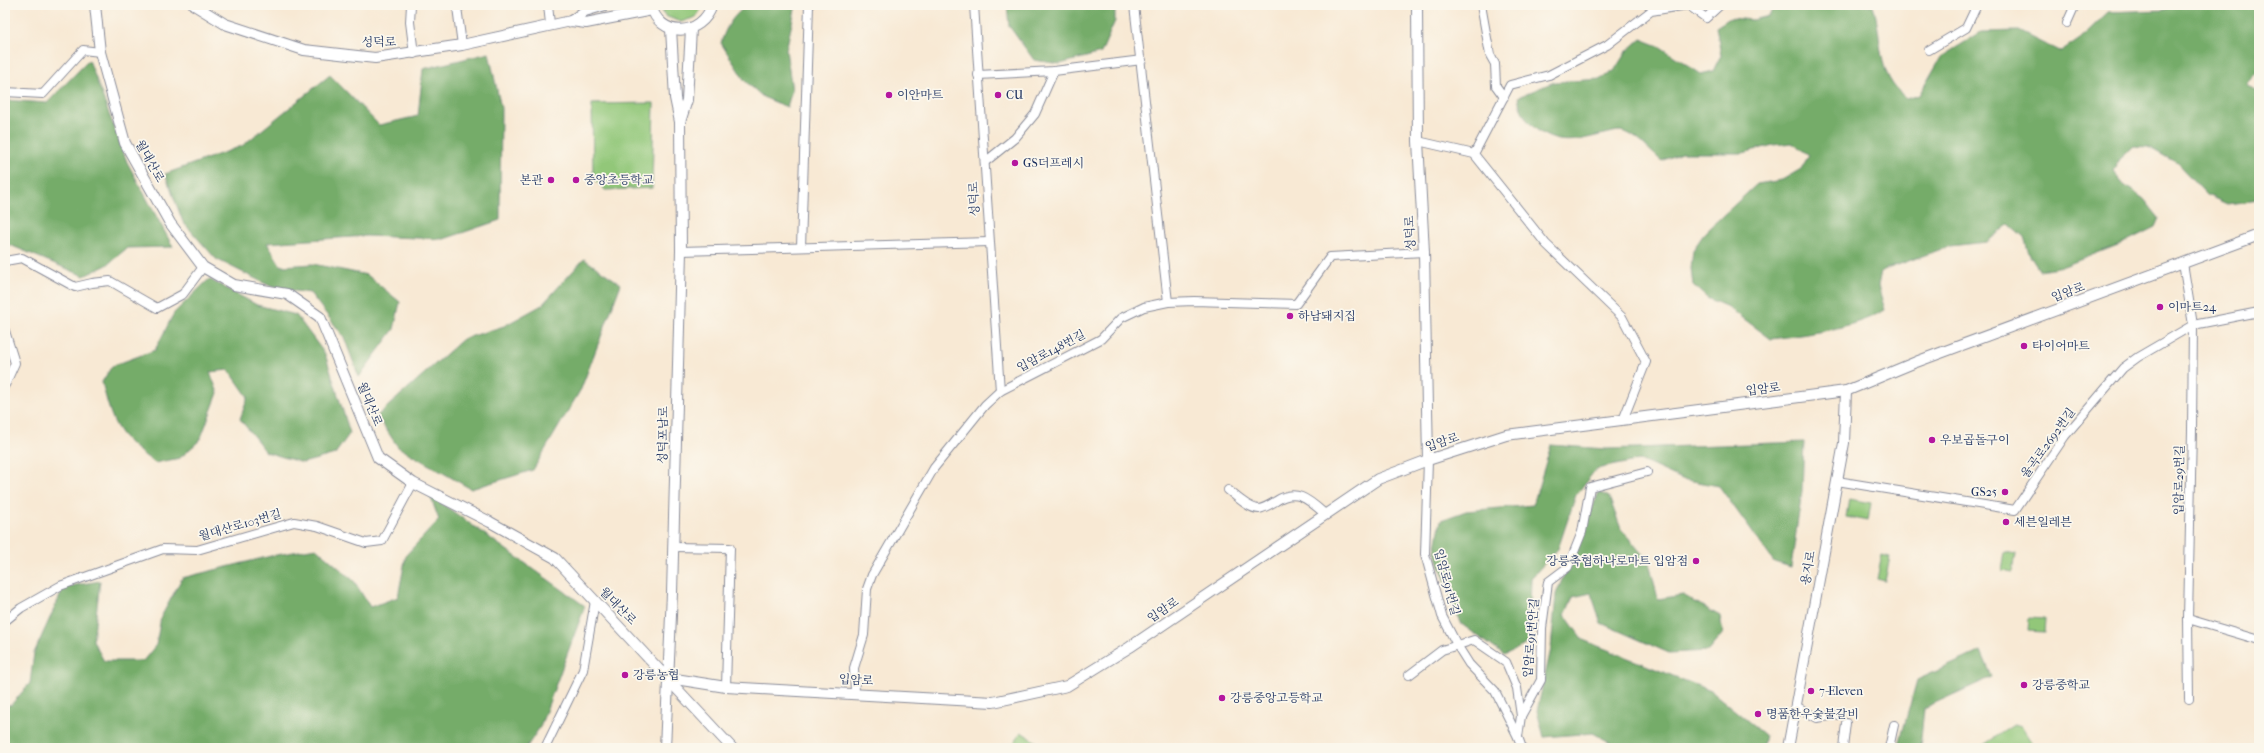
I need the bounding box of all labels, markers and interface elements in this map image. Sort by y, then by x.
street label: 성덕로 [361,35,397,49]
place label: 이안마트 [897,88,944,102]
place label: CU [1006,88,1024,102]
marker: 이안마트 [884,90,894,100]
marker: CU [993,90,1003,100]
street label: 월대산로 [133,137,168,185]
place label: GS더프레시 [1023,156,1084,170]
marker: GS더프레시 [1010,158,1020,168]
place label: 본관 [520,173,543,187]
place label: 중앙초등학교 [584,173,654,187]
marker: 본관 [546,175,556,185]
marker: 중앙초등학교 [571,175,581,185]
street label: 성덕로 [966,181,982,217]
street label: 성덕로 [1402,215,1418,251]
street label: 입암로 [2049,279,2087,305]
place label: 이마트24 [2168,300,2217,314]
marker: 이마트24 [2155,302,2165,312]
place label: 하남돼지집 [1298,309,1356,323]
marker: 하남돼지집 [1285,311,1295,321]
street label: 입암로148번길 [1014,327,1088,375]
place label: 타이어마트 [2032,339,2090,353]
marker: 타이어마트 [2019,341,2029,351]
street label: 월대산로 [355,380,385,428]
street label: 입암로 [1745,380,1782,398]
street label: 성덕포남로 [655,405,671,464]
street label: 율곡로2692번길 [2018,405,2078,481]
street label: 입암로 [1423,430,1461,454]
place label: 우보곱돌구이 [1940,433,2010,447]
marker: 우보곱돌구이 [1927,435,1937,445]
street label: 입암로29번길 [2171,445,2187,515]
place label: GS25 [1971,485,1997,499]
marker: GS25 [2000,487,2010,497]
street label: 월대산로103번길 [197,507,283,543]
place label: 세븐일레븐 [2014,515,2072,529]
marker: 세븐일레븐 [2001,517,2011,527]
street label: 입암로91번길 [1431,547,1463,617]
street label: 용지로 [1798,549,1818,586]
place label: 강릉축협하나로마트 입암점 [1546,554,1688,568]
marker: 강릉축협하나로마트 입암점 [1691,556,1701,566]
street label: 월대산로 [597,584,639,628]
street label: 입암로 [1145,594,1182,626]
street label: 입암로91번안길 [1521,597,1541,679]
place label: 강릉농협 [633,668,679,682]
marker: 강릉농협 [620,670,630,680]
street label: 입암로 [838,672,874,688]
place label: 강릉중학교 [2032,678,2090,692]
marker: 강릉중학교 [2019,680,2029,690]
place label: 7-Eleven [1819,684,1863,698]
marker: 7-Eleven [1806,686,1816,696]
place label: 강릉중앙고등학교 [1230,691,1323,705]
marker: 강릉중앙고등학교 [1217,693,1227,703]
place label: 명품한우숯불갈비 [1766,707,1859,721]
marker: 명품한우숯불갈비 [1753,709,1763,719]

